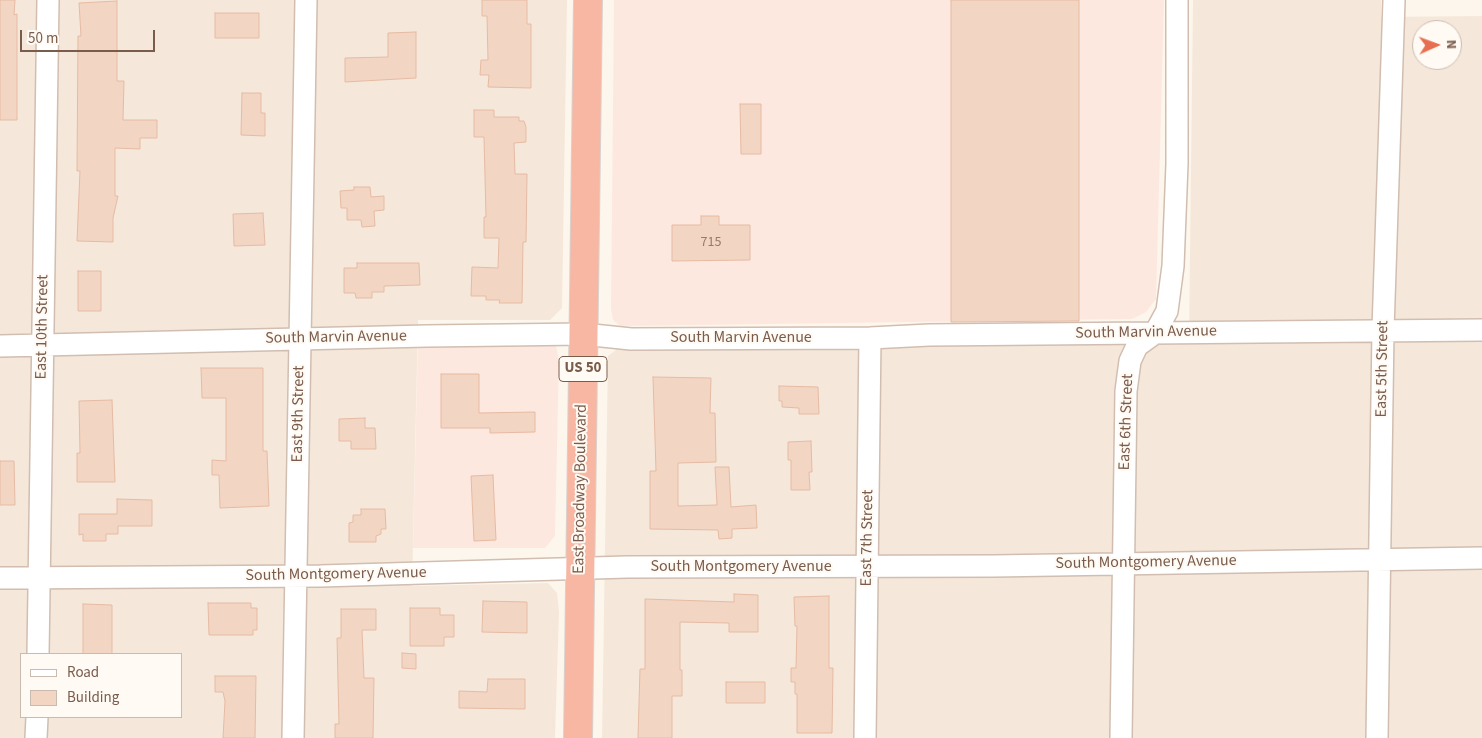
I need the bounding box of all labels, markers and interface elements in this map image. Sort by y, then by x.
scale bar [22,20,158,52]
north arrow [1412,20,1462,70]
text: 50 m [28,28,58,49]
text: N [1441,40,1461,50]
house number: 715 [701,235,721,251]
street label: East 10th Street [32,274,54,380]
street label: East 5th Street [1373,320,1393,418]
street label: South Marvin Avenue [1075,322,1217,344]
street label: South Marvin Avenue [265,327,407,349]
street label: South Marvin Avenue [670,328,812,348]
road number: US 50 [559,356,607,382]
street label: East 9th Street [289,365,309,463]
street label: East 6th Street [1116,373,1138,471]
street label: East Broadway Boulevard [570,404,592,574]
street label: East 7th Street [858,489,878,587]
street label: South Montgomery Avenue [1055,552,1237,574]
street label: South Montgomery Avenue [650,557,832,577]
street label: South Montgomery Avenue [245,564,427,586]
legend [20,653,182,718]
text: Road [67,662,99,683]
text: Building [67,687,119,708]

